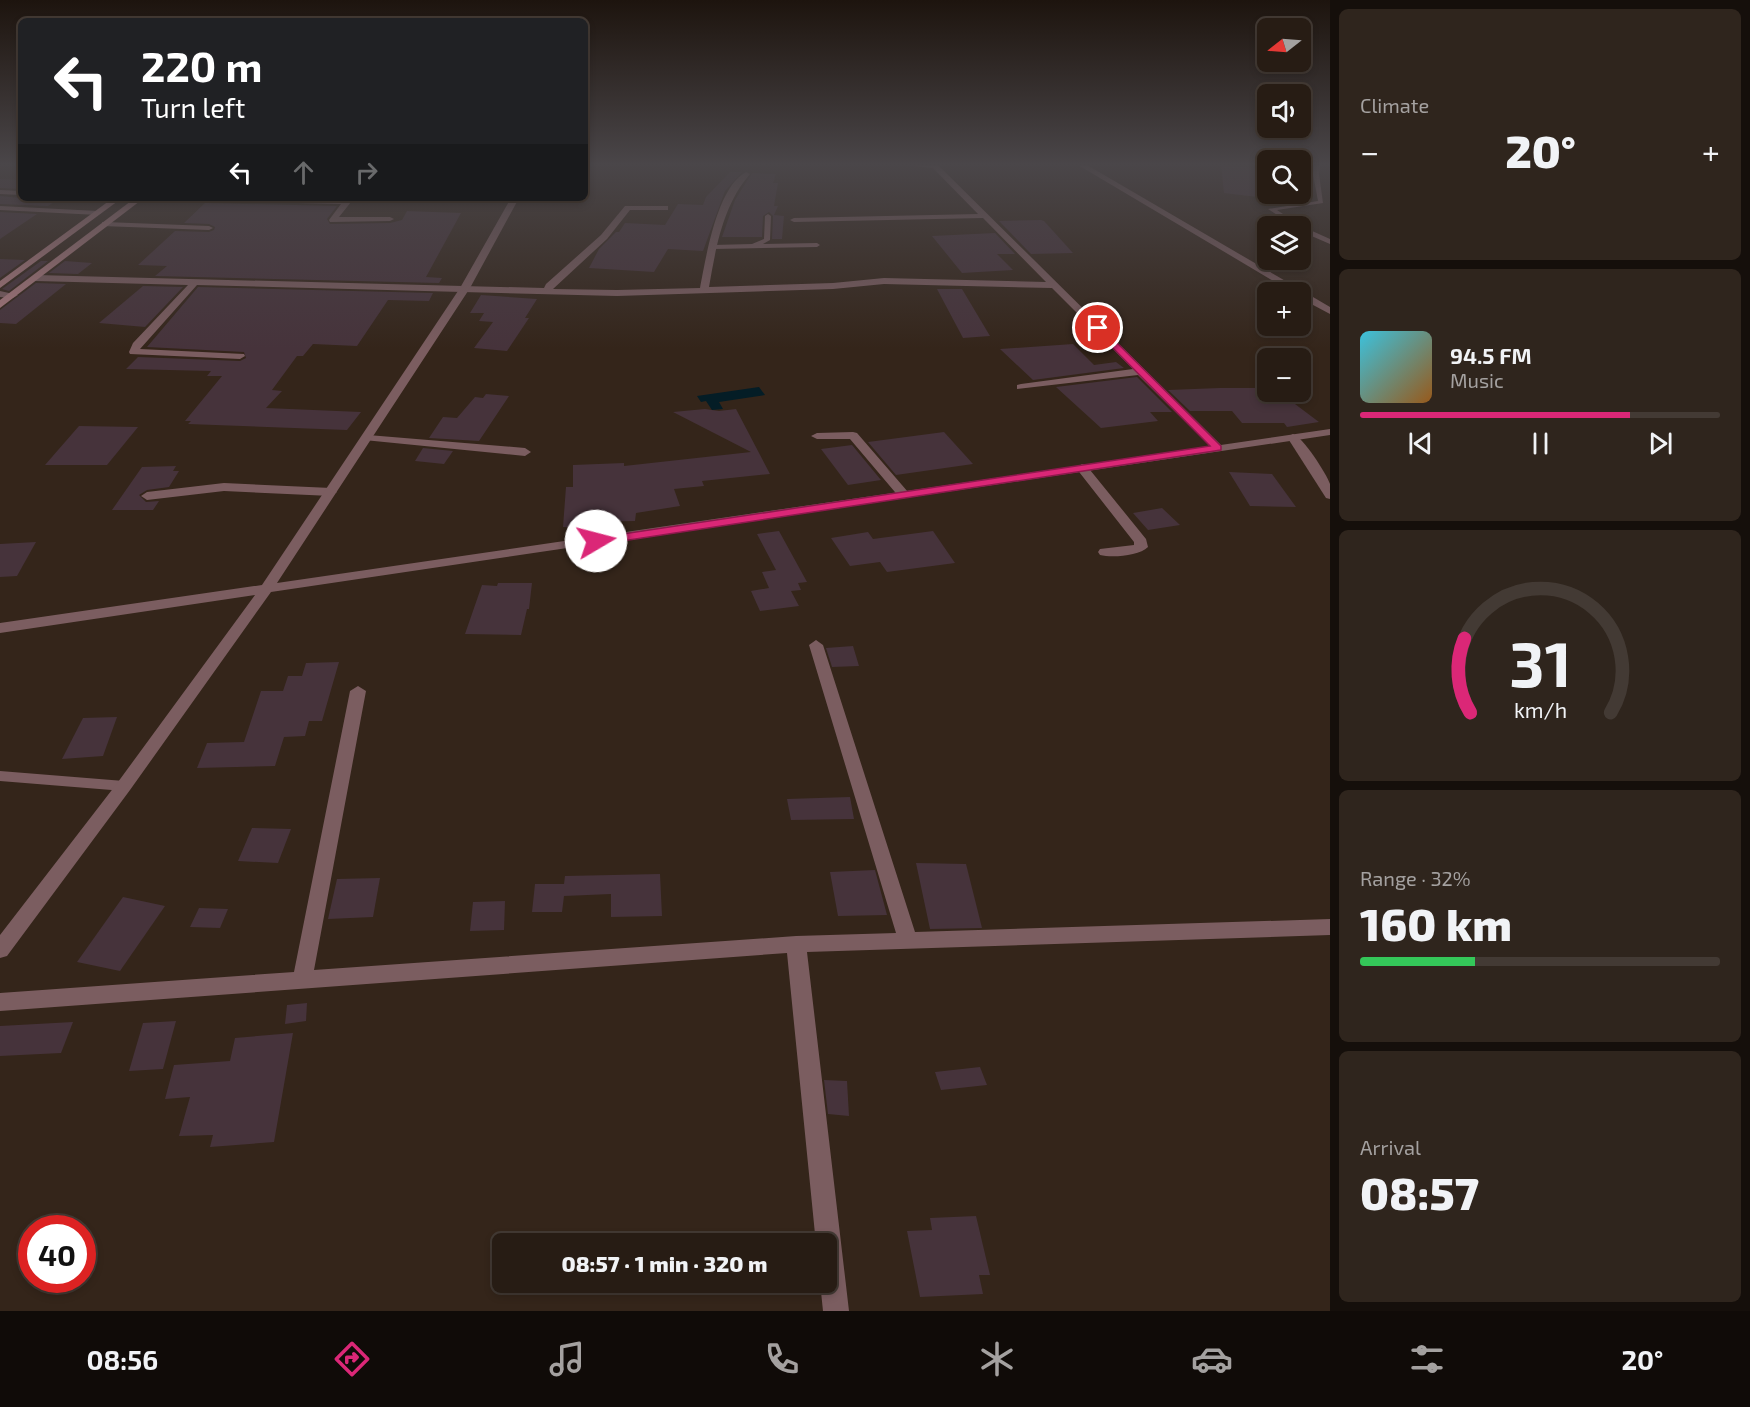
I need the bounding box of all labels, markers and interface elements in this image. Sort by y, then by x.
north arrow [1257,18,1311,72]
map controls [1257,18,1311,402]
text: 220 m [141,40,262,90]
icon: left [42,42,120,120]
button: sound [1257,84,1311,138]
text: Turn left [141,91,245,123]
text: Climate [1360,93,1429,117]
text: 20° [1505,123,1576,177]
text: − [1360,131,1379,171]
text: + [1702,131,1720,171]
button: search [1257,150,1311,204]
icon: left [224,156,257,189]
icon: ahead [287,156,320,189]
icon: right [350,156,383,189]
button: layers [1257,216,1311,270]
button: + [1257,282,1311,336]
pin [1072,302,1123,353]
icon: arrive [1081,311,1114,344]
text: 94.5 FM [1450,342,1532,368]
button: − [1257,348,1311,402]
text: Music [1450,368,1504,392]
icon: previous [1404,427,1437,460]
icon: pause [1524,427,1557,460]
icon: next [1644,427,1677,460]
position arrow [564,509,628,573]
text: 31 [1509,625,1571,700]
text: km/h [1513,697,1567,722]
text: Range · 32% [1360,866,1471,890]
text: 160 km [1360,896,1512,950]
text: Arrival [1360,1135,1421,1159]
text: 08:57 [1360,1165,1479,1219]
speed limit sign: 40 [18,1215,96,1293]
text: 08:57 · 1 min · 320 m [561,1250,768,1276]
icon: directions [331,1338,373,1380]
icon: music [546,1338,588,1380]
icon: phone [761,1338,803,1380]
icon: climate [976,1338,1018,1380]
icon: car [1191,1338,1233,1380]
icon: filters [1406,1338,1448,1380]
text: 08:56 [87,1343,158,1375]
text: 20° [1621,1343,1663,1375]

